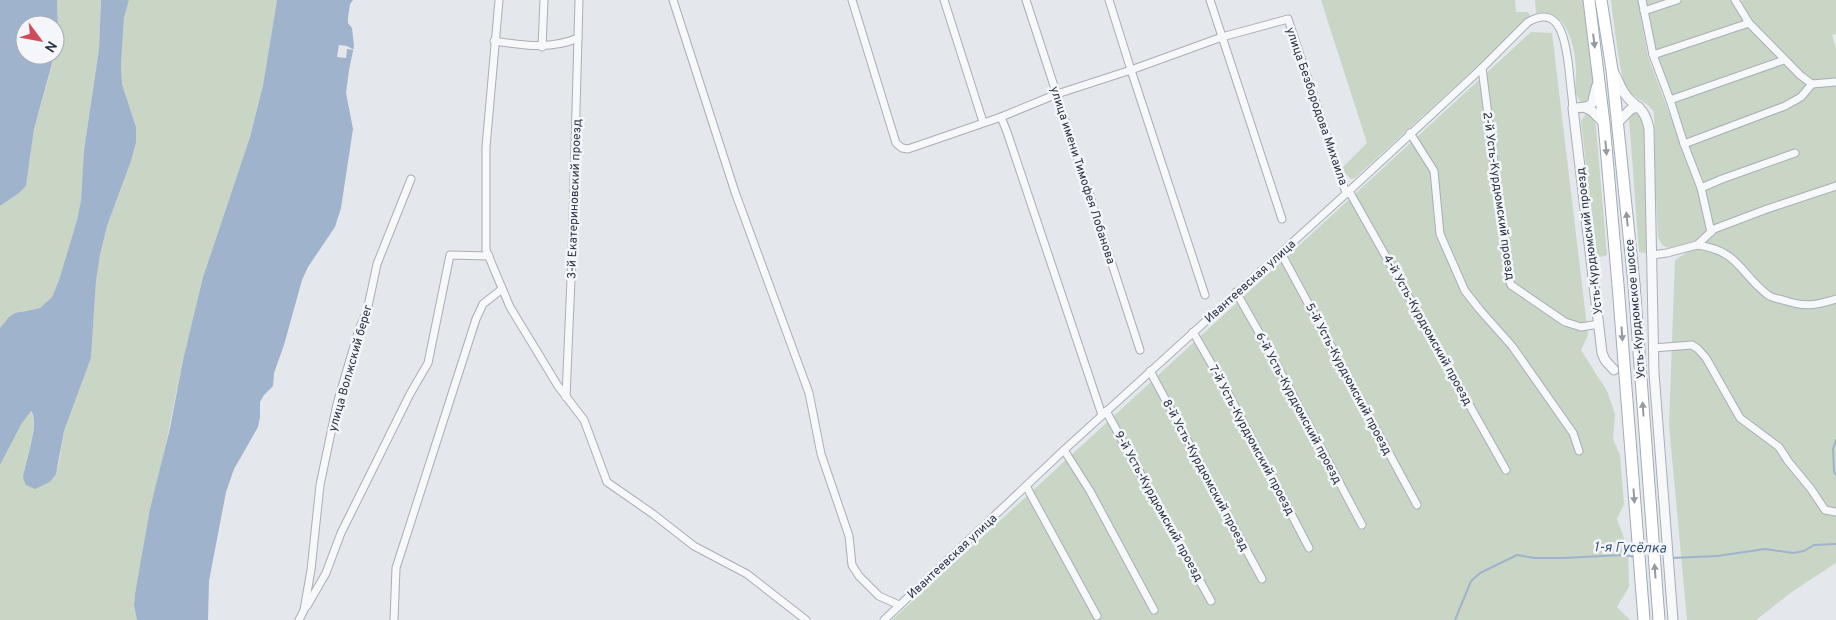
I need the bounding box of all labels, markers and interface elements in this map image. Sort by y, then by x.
north arrow [15,15,65,65]
street label: улица Безбородова Михаила [1281,25,1351,188]
one-way arrow [1590,34,1598,50]
text: N [40,37,60,55]
street label: улица имени Тимофея Лобанова [1046,84,1118,266]
street label: 2-й Усть-Курдюмский проезд [1478,111,1518,281]
street label: 3-й Екатериновский проезд [564,119,586,279]
one-way arrow [1602,141,1610,157]
street label: Усть-Курдюмский проезд [1573,167,1607,315]
one-way arrow [1623,210,1631,226]
street label: Ивантеевская улица [1202,237,1300,327]
street label: Усть-Курдюмское шоссе [1622,238,1650,379]
street label: 4-й Усть-Курдюмский проезд [1379,252,1475,409]
street label: 5-й Усть-Курдюмский проезд [1301,301,1395,458]
street label: улица Волжский берег [325,303,377,434]
one-way arrow [1618,326,1626,342]
street label: 6-й Усть-Курдюмский проезд [1251,330,1345,487]
street label: 7-й Усть-Курдюмский проезд [1205,362,1298,518]
street label: 8-й Усть-Курдюмский проезд [1158,397,1252,554]
one-way arrow [1639,401,1647,417]
street label: 9-й Усть-Курдюмский проезд [1110,428,1206,585]
one-way arrow [1631,488,1639,504]
street label: Ивантеевская улица [904,511,1001,603]
water label: 1-я Гусёлка [1594,539,1667,558]
one-way arrow [1651,563,1659,579]

